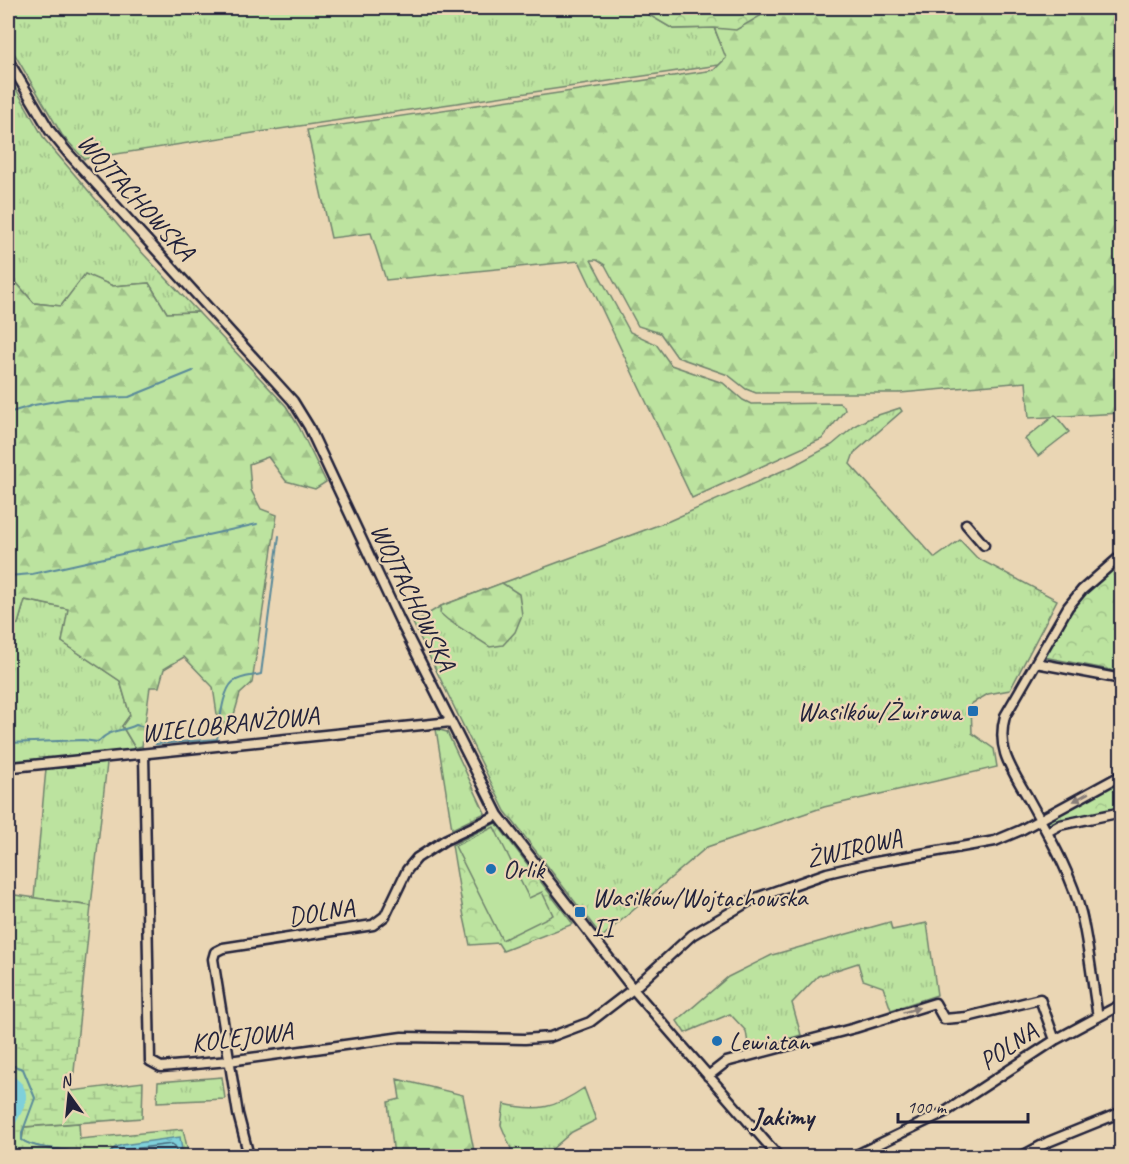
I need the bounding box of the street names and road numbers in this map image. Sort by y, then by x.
street label: WOJTACHOWSKA [70,127,203,269]
street label: WOJTACHOWSKA [363,518,464,678]
street label: WIELOBRANŻOWA [140,698,321,750]
street label: ŻWIROWA [803,821,906,875]
street label: DOLNA [286,890,357,933]
street label: KOLEJOWA [190,1014,296,1060]
street label: POLNA [973,1014,1044,1077]

